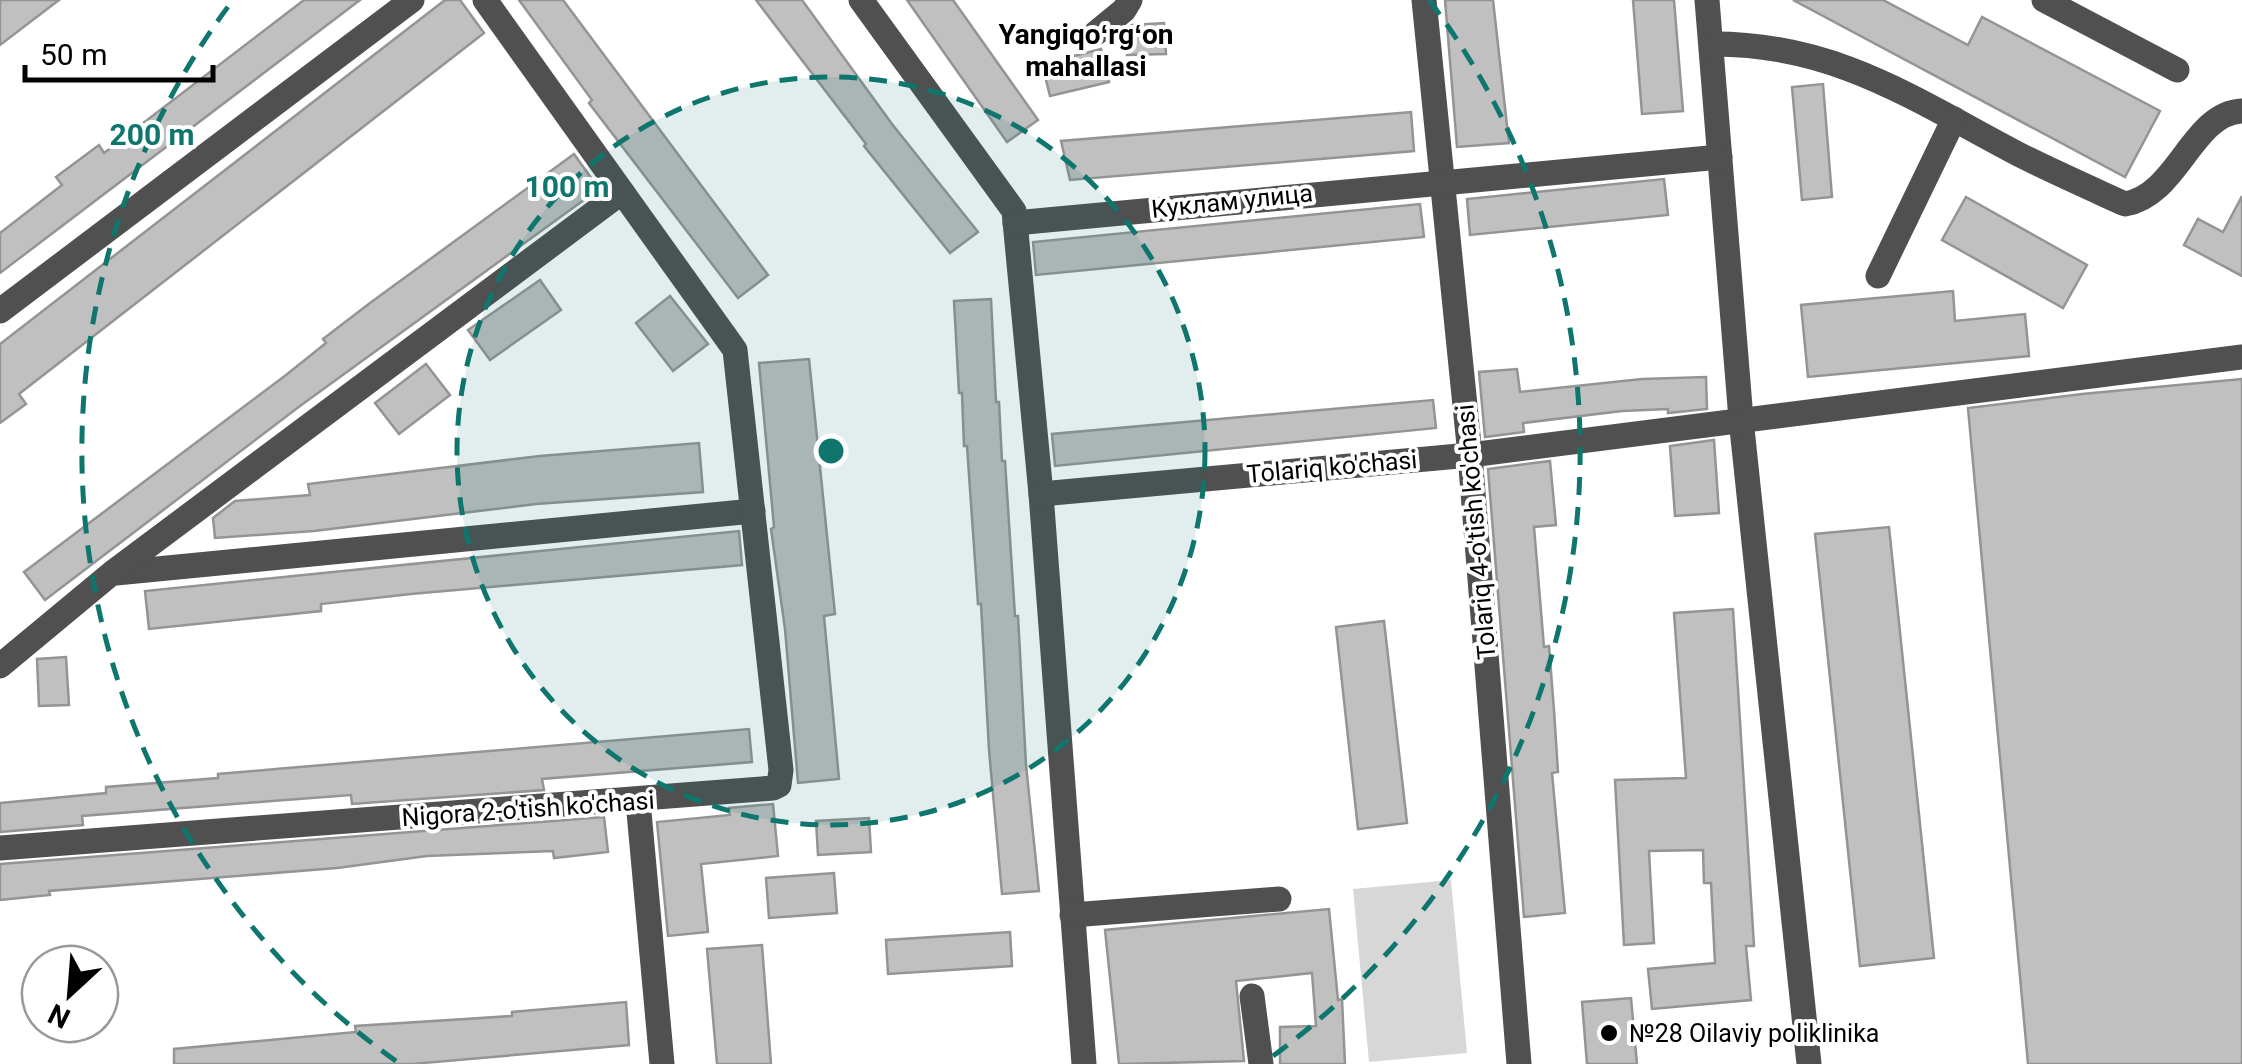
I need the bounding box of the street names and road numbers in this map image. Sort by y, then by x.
street label: Куклам улица [1150,178,1314,224]
street label: Tolariq 4-o'tish ko'chasi [1450,403,1502,661]
street label: Tolariq ko'chasi [1246,445,1418,489]
street label: Nigora 2-o'tish ko'chasi [401,786,655,832]

